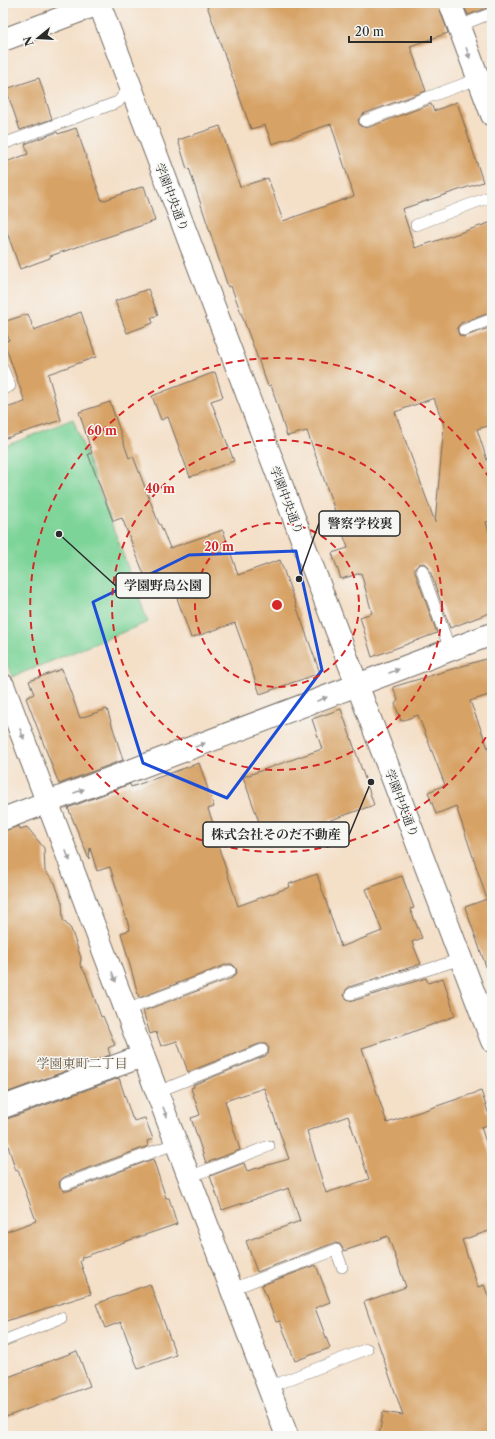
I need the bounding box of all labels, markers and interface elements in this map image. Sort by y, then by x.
north arrow [18,18,58,58]
scale bar [349,18,431,44]
text: 20 m [355,24,384,39]
text: N [20,34,37,48]
one-way arrow [465,47,471,59]
street label: 学園中央通り [152,161,192,233]
text: 60 m [87,423,117,438]
street label: 学園中央通り [267,464,307,536]
text: 40 m [145,481,175,496]
callout: 警察学校裏 [319,511,400,536]
text: 警察学校裏 [327,515,393,531]
text: 20 m [204,539,234,554]
callout: 学園野鳥公園 [116,573,210,598]
text: 学園野鳥公園 [124,577,202,593]
centre of rings [270,598,284,612]
one-way arrow [388,668,400,674]
one-way arrow [316,695,328,701]
one-way arrow [19,729,25,741]
one-way arrow [195,741,207,747]
street label: 学園中央通り [382,767,422,839]
one-way arrow [73,787,85,793]
callout: 株式会社そのだ不動産 [203,822,349,847]
text: 株式会社そのだ不動産 [211,826,341,842]
one-way arrow [65,850,71,862]
one-way arrow [111,972,117,984]
district label: 学園東町二丁目 [36,1055,128,1071]
one-way arrow [162,1107,168,1119]

